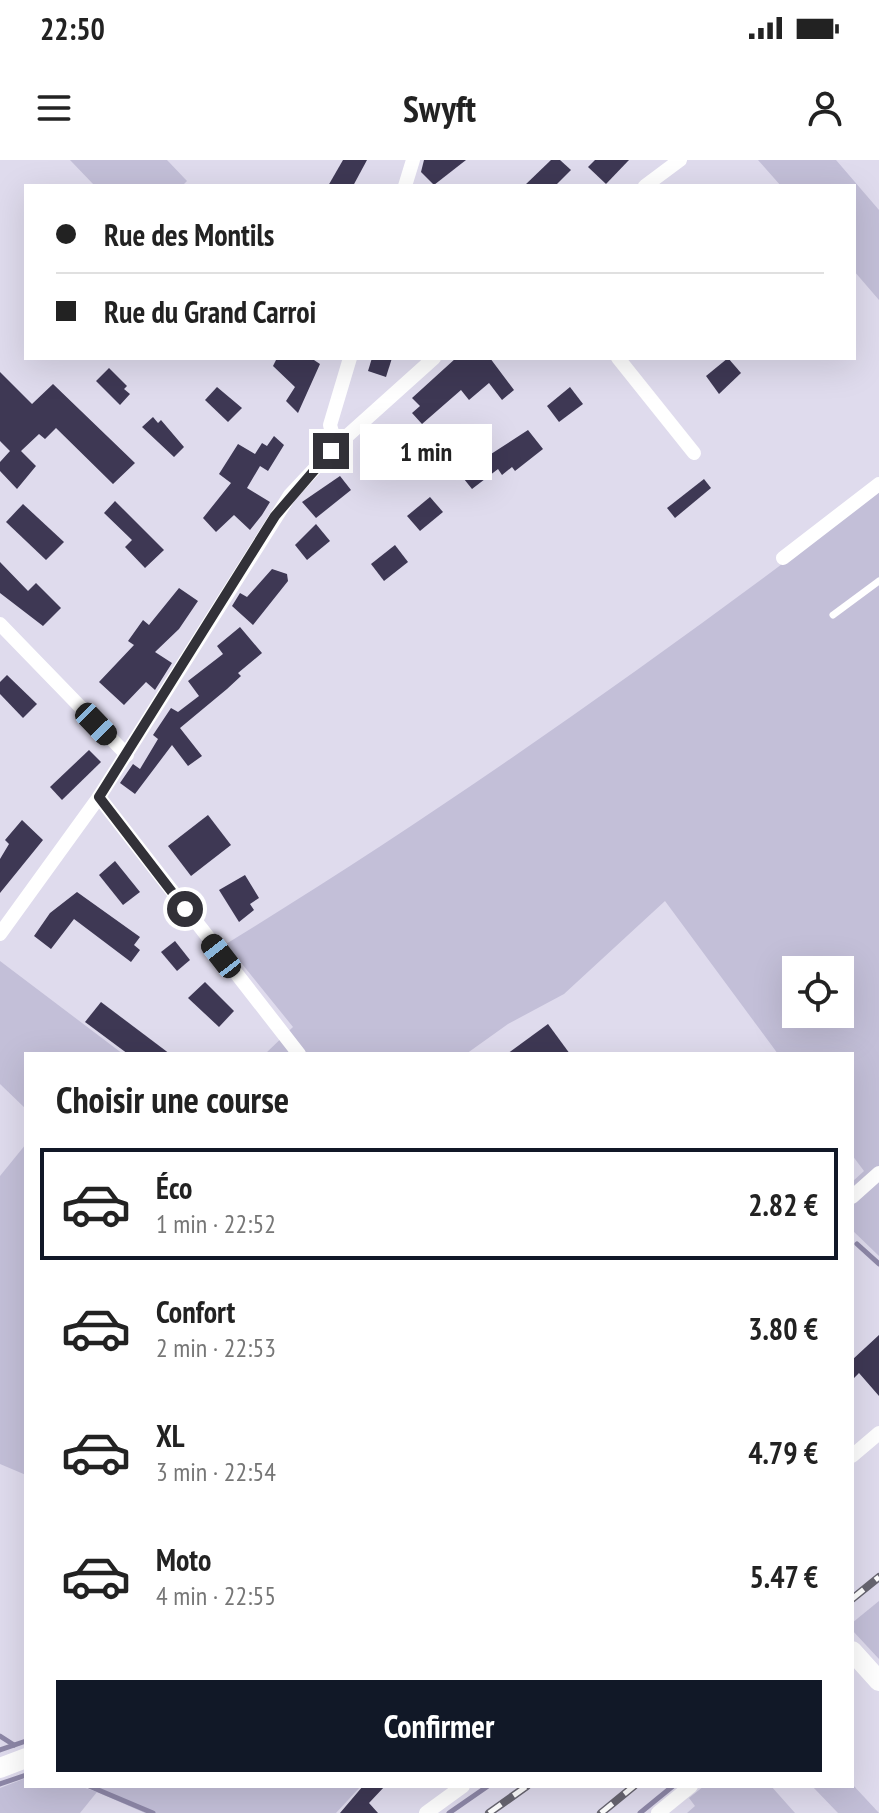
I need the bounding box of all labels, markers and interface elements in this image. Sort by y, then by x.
text: 22:50 [40,9,105,48]
text: Swyft [403,85,476,132]
icon: menu [32,86,76,130]
icon: person [803,86,847,130]
text: Rue des Montils [104,215,274,254]
text: Rue du Grand Carroi [104,292,316,331]
callout: 1 min [359,423,491,479]
route end [313,433,349,469]
text: 1 min [400,435,452,468]
car [71,698,121,750]
route start [167,891,203,927]
car [197,930,245,982]
map controls [782,956,854,1028]
button: locate [782,956,854,1028]
text: Choisir une course [56,1076,289,1123]
icon: car [60,1168,132,1240]
text: Éco [156,1168,192,1207]
text: 2.82 € [748,1185,818,1224]
text: 1 min · 22:52 [156,1207,276,1240]
icon: car [60,1292,132,1364]
text: Confort [156,1292,235,1331]
text: 3.80 € [748,1309,818,1348]
text: 2 min · 22:53 [156,1331,276,1364]
icon: car [60,1416,132,1488]
text: XL [156,1416,185,1455]
text: 4.79 € [748,1433,818,1472]
text: 3 min · 22:54 [156,1455,276,1488]
icon: car [60,1540,132,1612]
text: Moto [156,1540,211,1579]
text: 5.47 € [749,1557,818,1596]
text: 4 min · 22:55 [156,1579,276,1612]
button: Confirmer [56,1680,822,1772]

